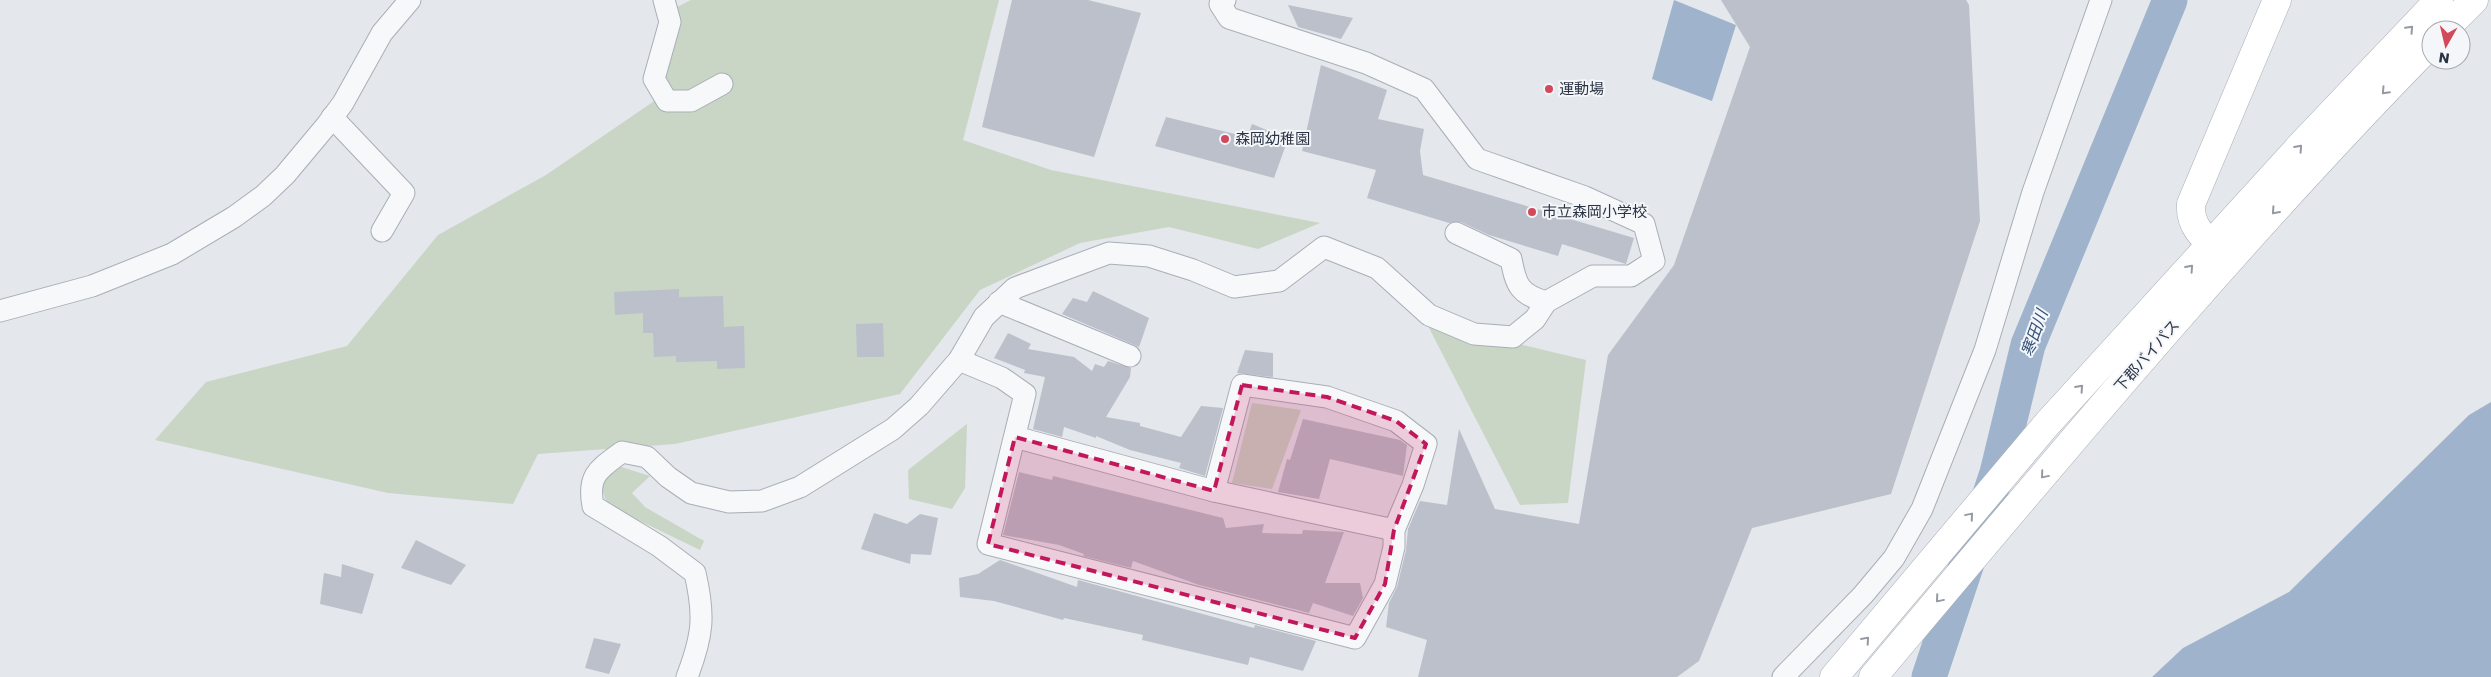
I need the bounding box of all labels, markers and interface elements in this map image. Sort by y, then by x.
north arrow [2421,20,2471,70]
one-way arrow [2404,26,2413,35]
text: N [2438,47,2451,69]
place label: 運動場 [1559,78,1604,99]
marker: 運動場 [1543,83,1555,95]
one-way arrow [2382,86,2391,95]
place label: 森岡幼稚園 [1235,128,1310,149]
marker: 森岡幼稚園 [1219,133,1231,145]
one-way arrow [2293,144,2302,153]
place label: 市立森岡小学校 [1542,201,1647,222]
one-way arrow [2271,205,2280,214]
marker: 市立森岡小学校 [1526,206,1538,218]
one-way arrow [2184,265,2193,274]
water label: 寒田川 [2015,305,2054,360]
street label: 下郡バイパス [2109,315,2184,396]
one-way arrow [2074,385,2083,394]
one-way arrow [2040,469,2049,478]
one-way arrow [1965,512,1974,521]
one-way arrow [1936,593,1945,602]
one-way arrow [1860,637,1869,646]

